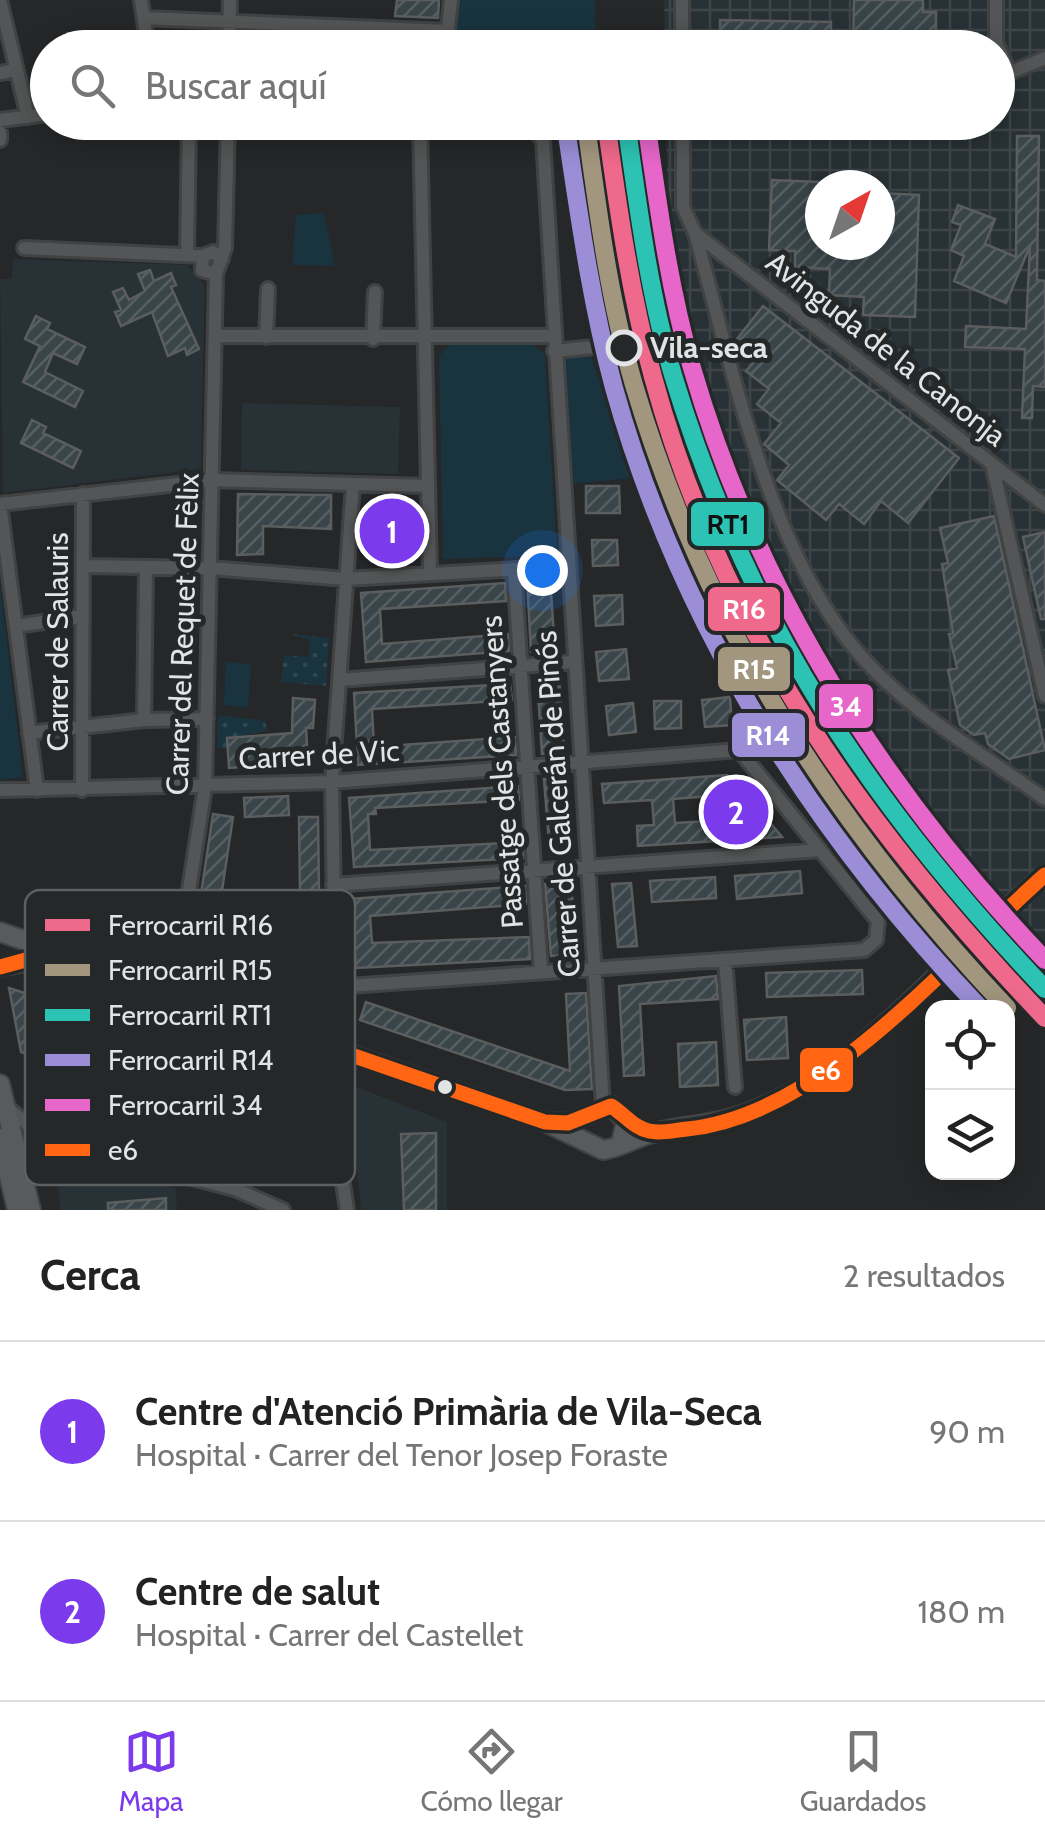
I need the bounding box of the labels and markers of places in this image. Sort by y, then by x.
place label: Vila-seca [650,329,768,366]
marker: Vila-seca [607,331,641,365]
pin: 1 [360,494,424,568]
pin: 2 [704,774,768,850]
unlabelled marker [435,1077,455,1097]

